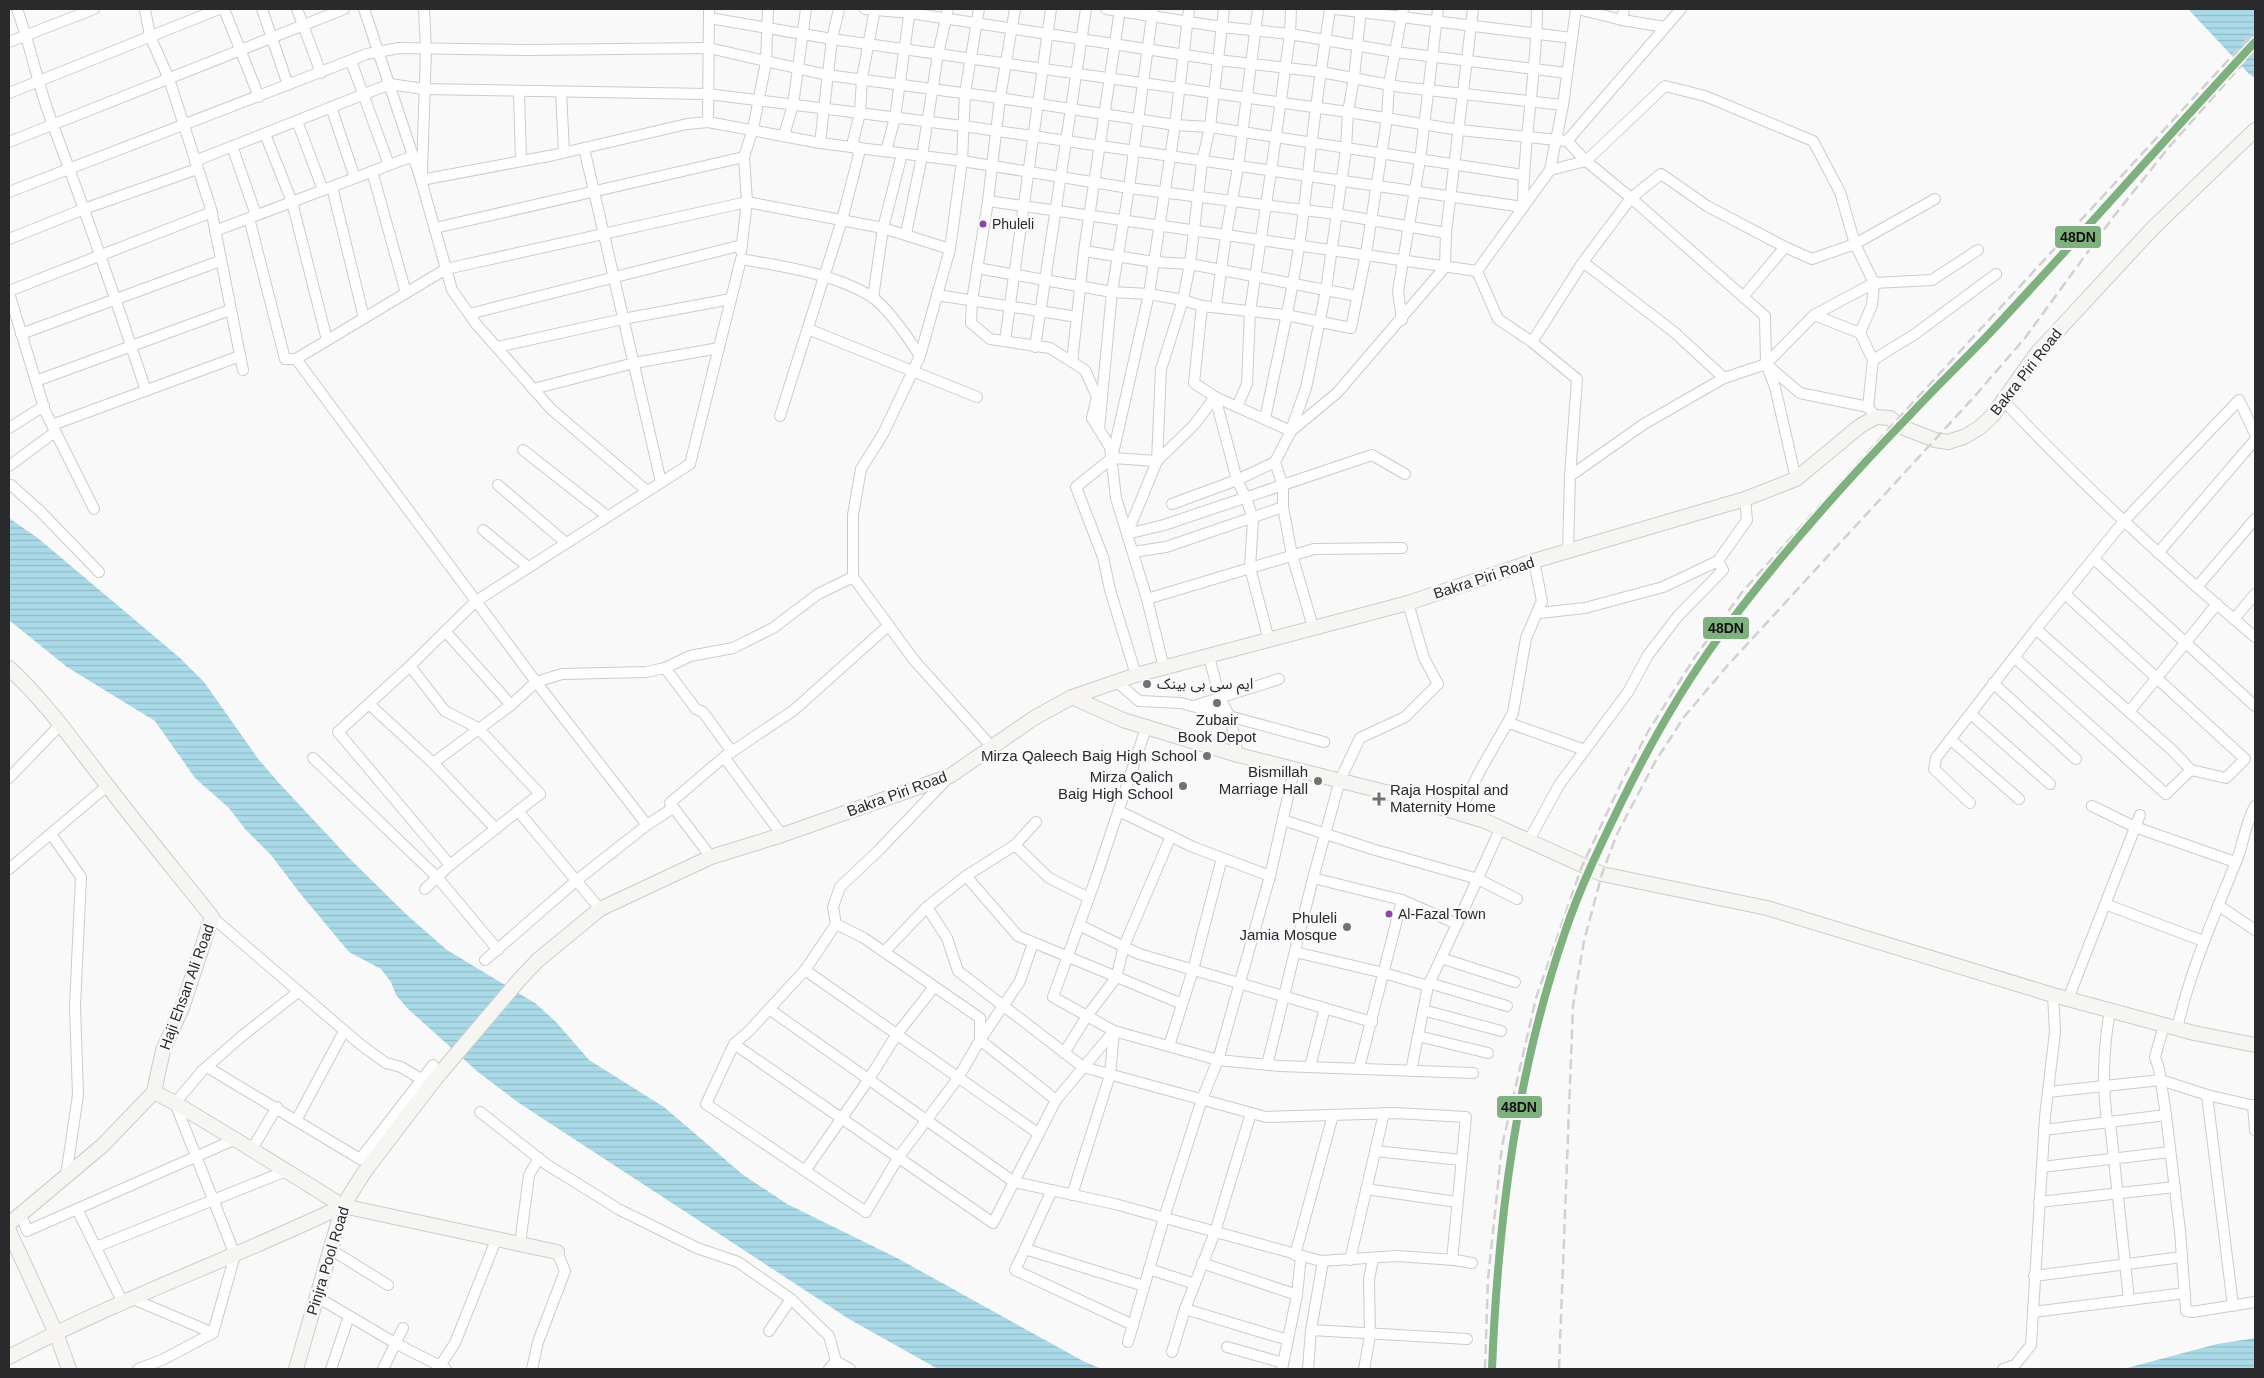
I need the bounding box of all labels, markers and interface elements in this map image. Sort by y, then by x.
place label: Phuleli [992,216,1034,232]
marker: Phuleli [978,219,988,229]
line badge: 48DN [2054,225,2102,249]
text: 48DN [2060,229,2096,245]
street label: Bakra Piri Road [1987,325,2065,418]
street label: Bakra Piri Road [1431,553,1536,602]
line badge: 48DN [1702,616,1750,640]
text: 48DN [1708,620,1744,636]
place label: ایم سی بی بینک [1157,675,1253,695]
marker: ایم سی بی بینک [1141,678,1153,690]
marker: Zubair Book Depot [1211,697,1223,709]
place label: Zubair Book Depot [1178,711,1257,745]
place label: Mirza Qaleech Baig High School [981,747,1197,764]
marker: Mirza Qaleech Baig High School [1201,750,1213,762]
place label: Bismillah Marriage Hall [1219,763,1308,797]
street label: Bakra Piri Road [845,768,949,819]
place label: Mirza Qalich Baig High School [1058,768,1173,802]
marker: Bismillah Marriage Hall [1312,775,1324,787]
marker: Mirza Qalich Baig High School [1177,780,1189,792]
place label: Raja Hospital and Maternity Home [1390,781,1508,815]
marker: Raja Hospital and Maternity Home [1372,792,1386,806]
place label: Al-Fazal Town [1398,906,1486,922]
place label: Phuleli Jamia Mosque [1239,909,1337,943]
marker: Al-Fazal Town [1384,909,1394,919]
marker: Phuleli Jamia Mosque [1341,921,1353,933]
street label: Haji Ehsan Ali Road [156,922,217,1052]
line badge: 48DN [1496,1095,1543,1119]
text: 48DN [1501,1099,1537,1115]
street label: Pinjra Pool Road [303,1205,352,1317]

